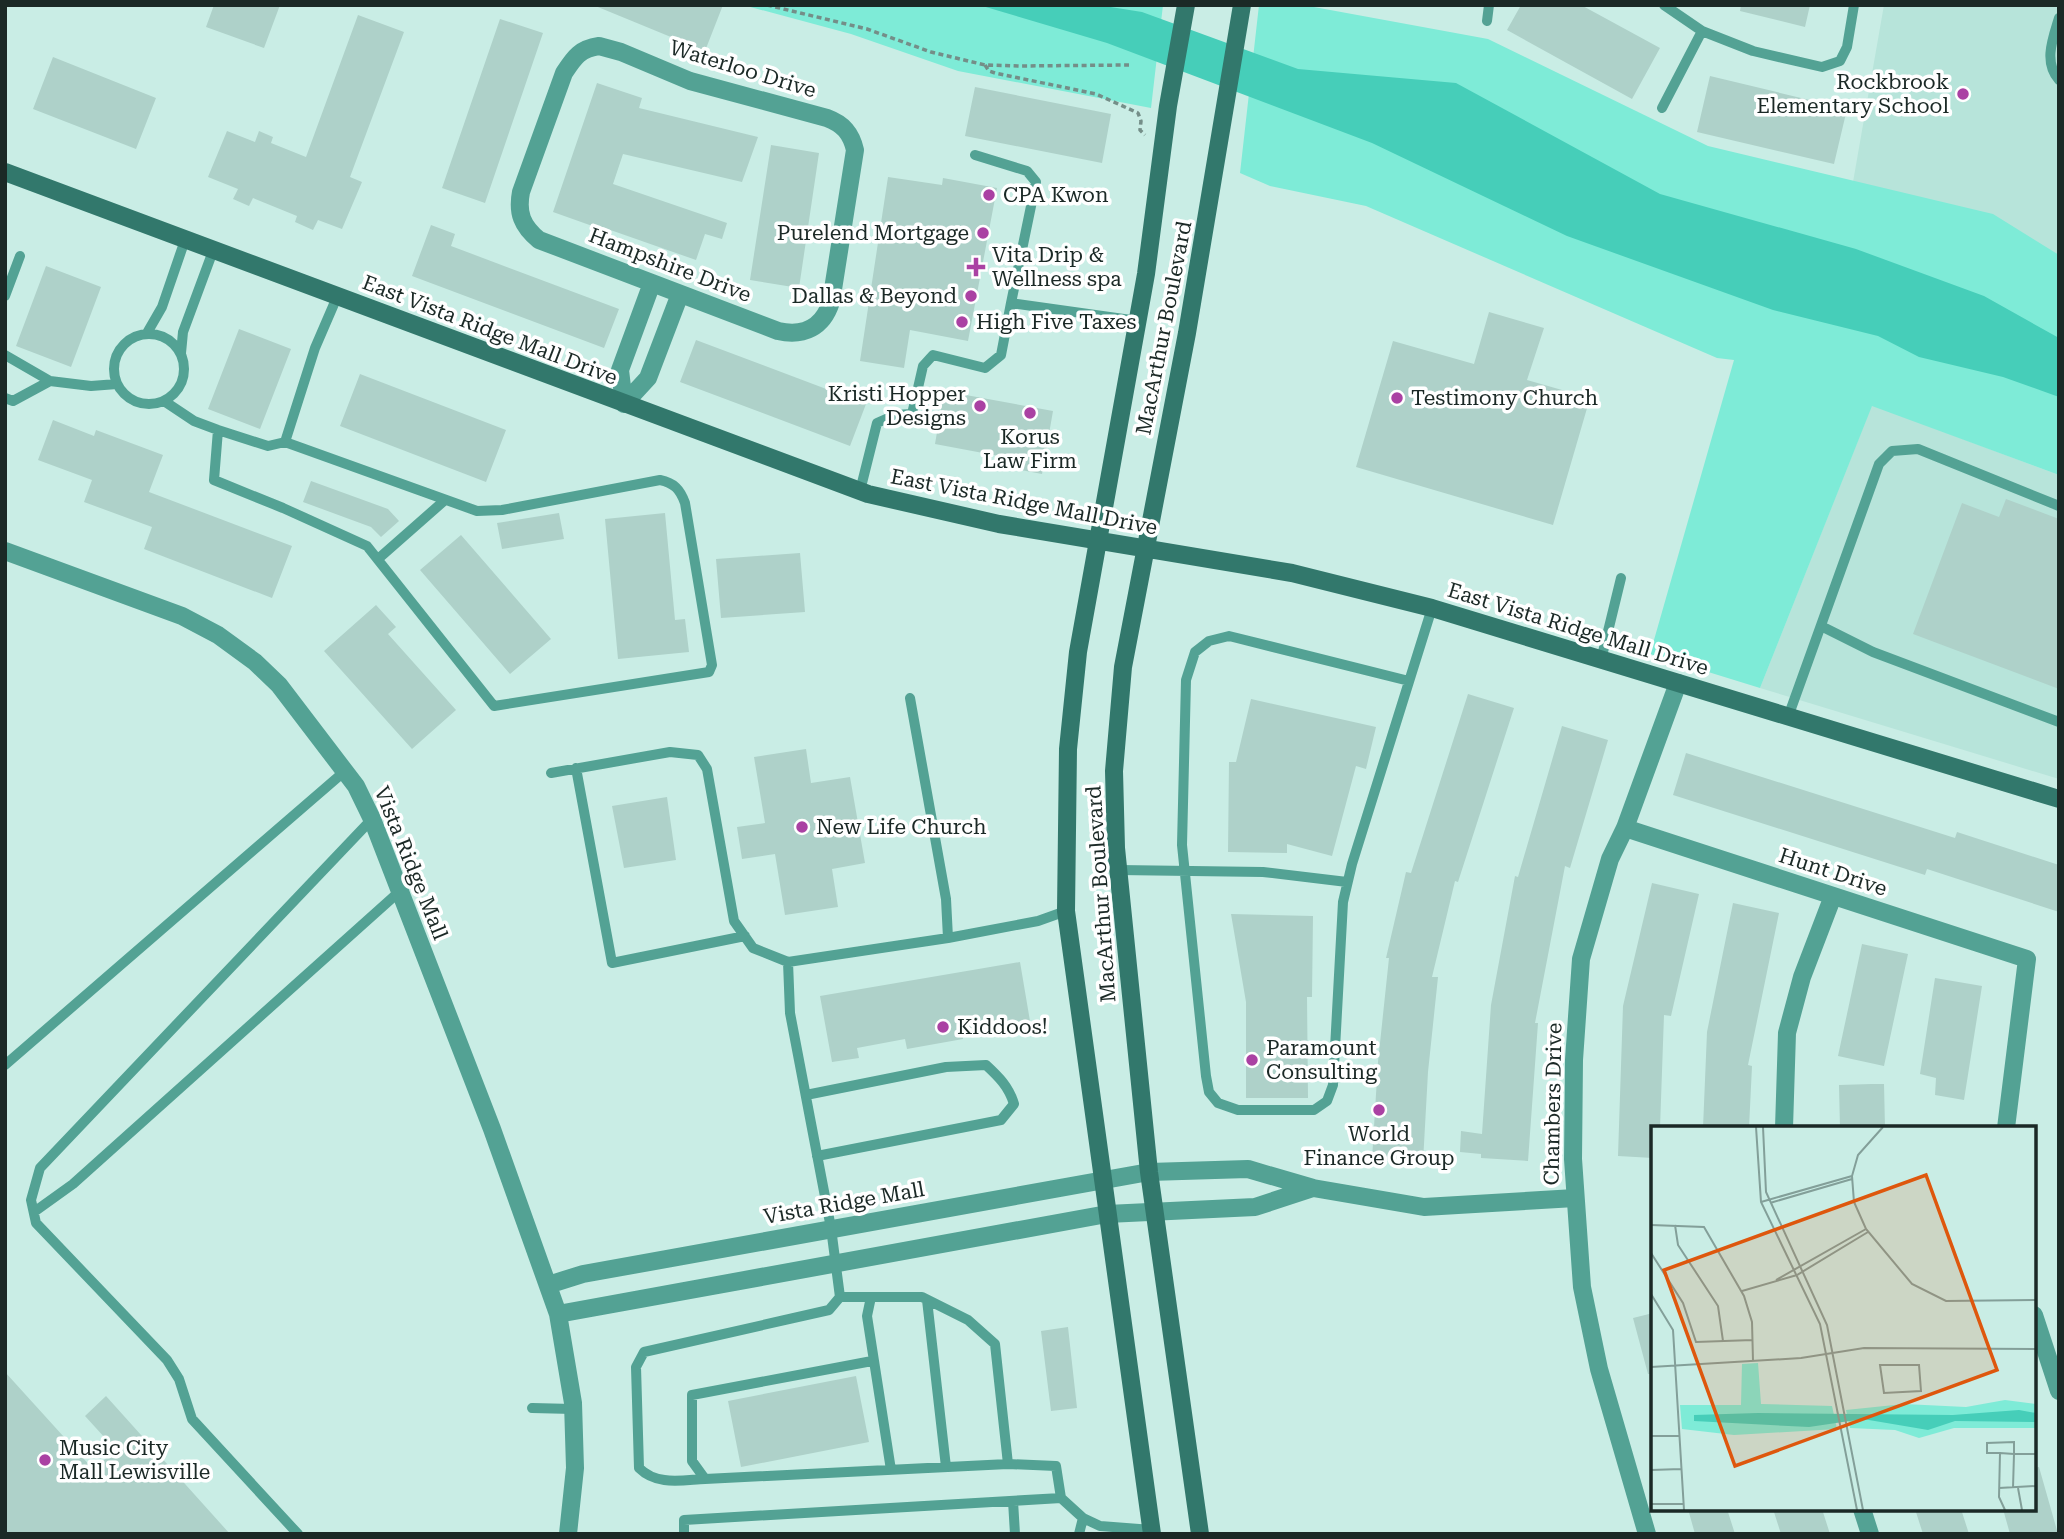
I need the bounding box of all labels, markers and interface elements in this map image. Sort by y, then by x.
street label: Waterloo Drive [667,35,819,103]
place label: Rockbrook Elementary School [1756,70,1950,118]
marker: Rockbrook Elementary School [1955,86,1971,102]
place label: CPA Kwon [1003,183,1109,207]
marker: CPA Kwon [981,187,997,203]
street label: MacArthur Boulevard [1131,218,1197,437]
place label: Purelend Mortgage [777,221,969,245]
street label: Hampshire Drive [585,223,755,307]
marker: Purelend Mortgage [975,225,991,241]
place label: Vita Drip & Wellness spa [992,243,1122,291]
marker: Vita Drip & Wellness spa [966,257,986,277]
street label: East Vista Ridge Mall Drive [359,270,621,390]
place label: Dallas & Beyond [791,284,958,308]
marker: Dallas & Beyond [963,288,979,304]
place label: High Five Taxes [976,310,1137,334]
marker: High Five Taxes [954,314,970,330]
place label: Kristi Hopper Designs [828,382,966,430]
place label: Testimony Church [1411,386,1599,410]
marker: Testimony Church [1389,390,1405,406]
marker: Kristi Hopper Designs [972,398,988,414]
marker: Korus Law Firm [1022,405,1038,421]
place label: Korus Law Firm [983,425,1077,473]
street label: East Vista Ridge Mall Drive [889,464,1159,540]
street label: East Vista Ridge Mall Drive [1445,578,1711,680]
street label: Vista Ridge Mall [369,783,453,944]
street label: MacArthur Boulevard [1081,784,1121,1003]
place label: New Life Church [816,815,987,839]
marker: New Life Church [794,819,810,835]
street label: Hunt Drive [1776,843,1890,901]
place label: Kiddoos! [957,1015,1048,1039]
marker: Kiddoos! [935,1019,951,1035]
street label: Chambers Drive [1540,1022,1566,1186]
place label: Paramount Consulting [1266,1036,1377,1084]
marker: Paramount Consulting [1244,1052,1260,1068]
marker: World Finance Group [1371,1102,1387,1118]
place label: World Finance Group [1304,1122,1454,1170]
inset map [1651,1126,2036,1511]
street label: Vista Ridge Mall [762,1177,927,1229]
place label: Music City Mall Lewisville [59,1436,210,1484]
marker: Music City Mall Lewisville [37,1452,53,1468]

